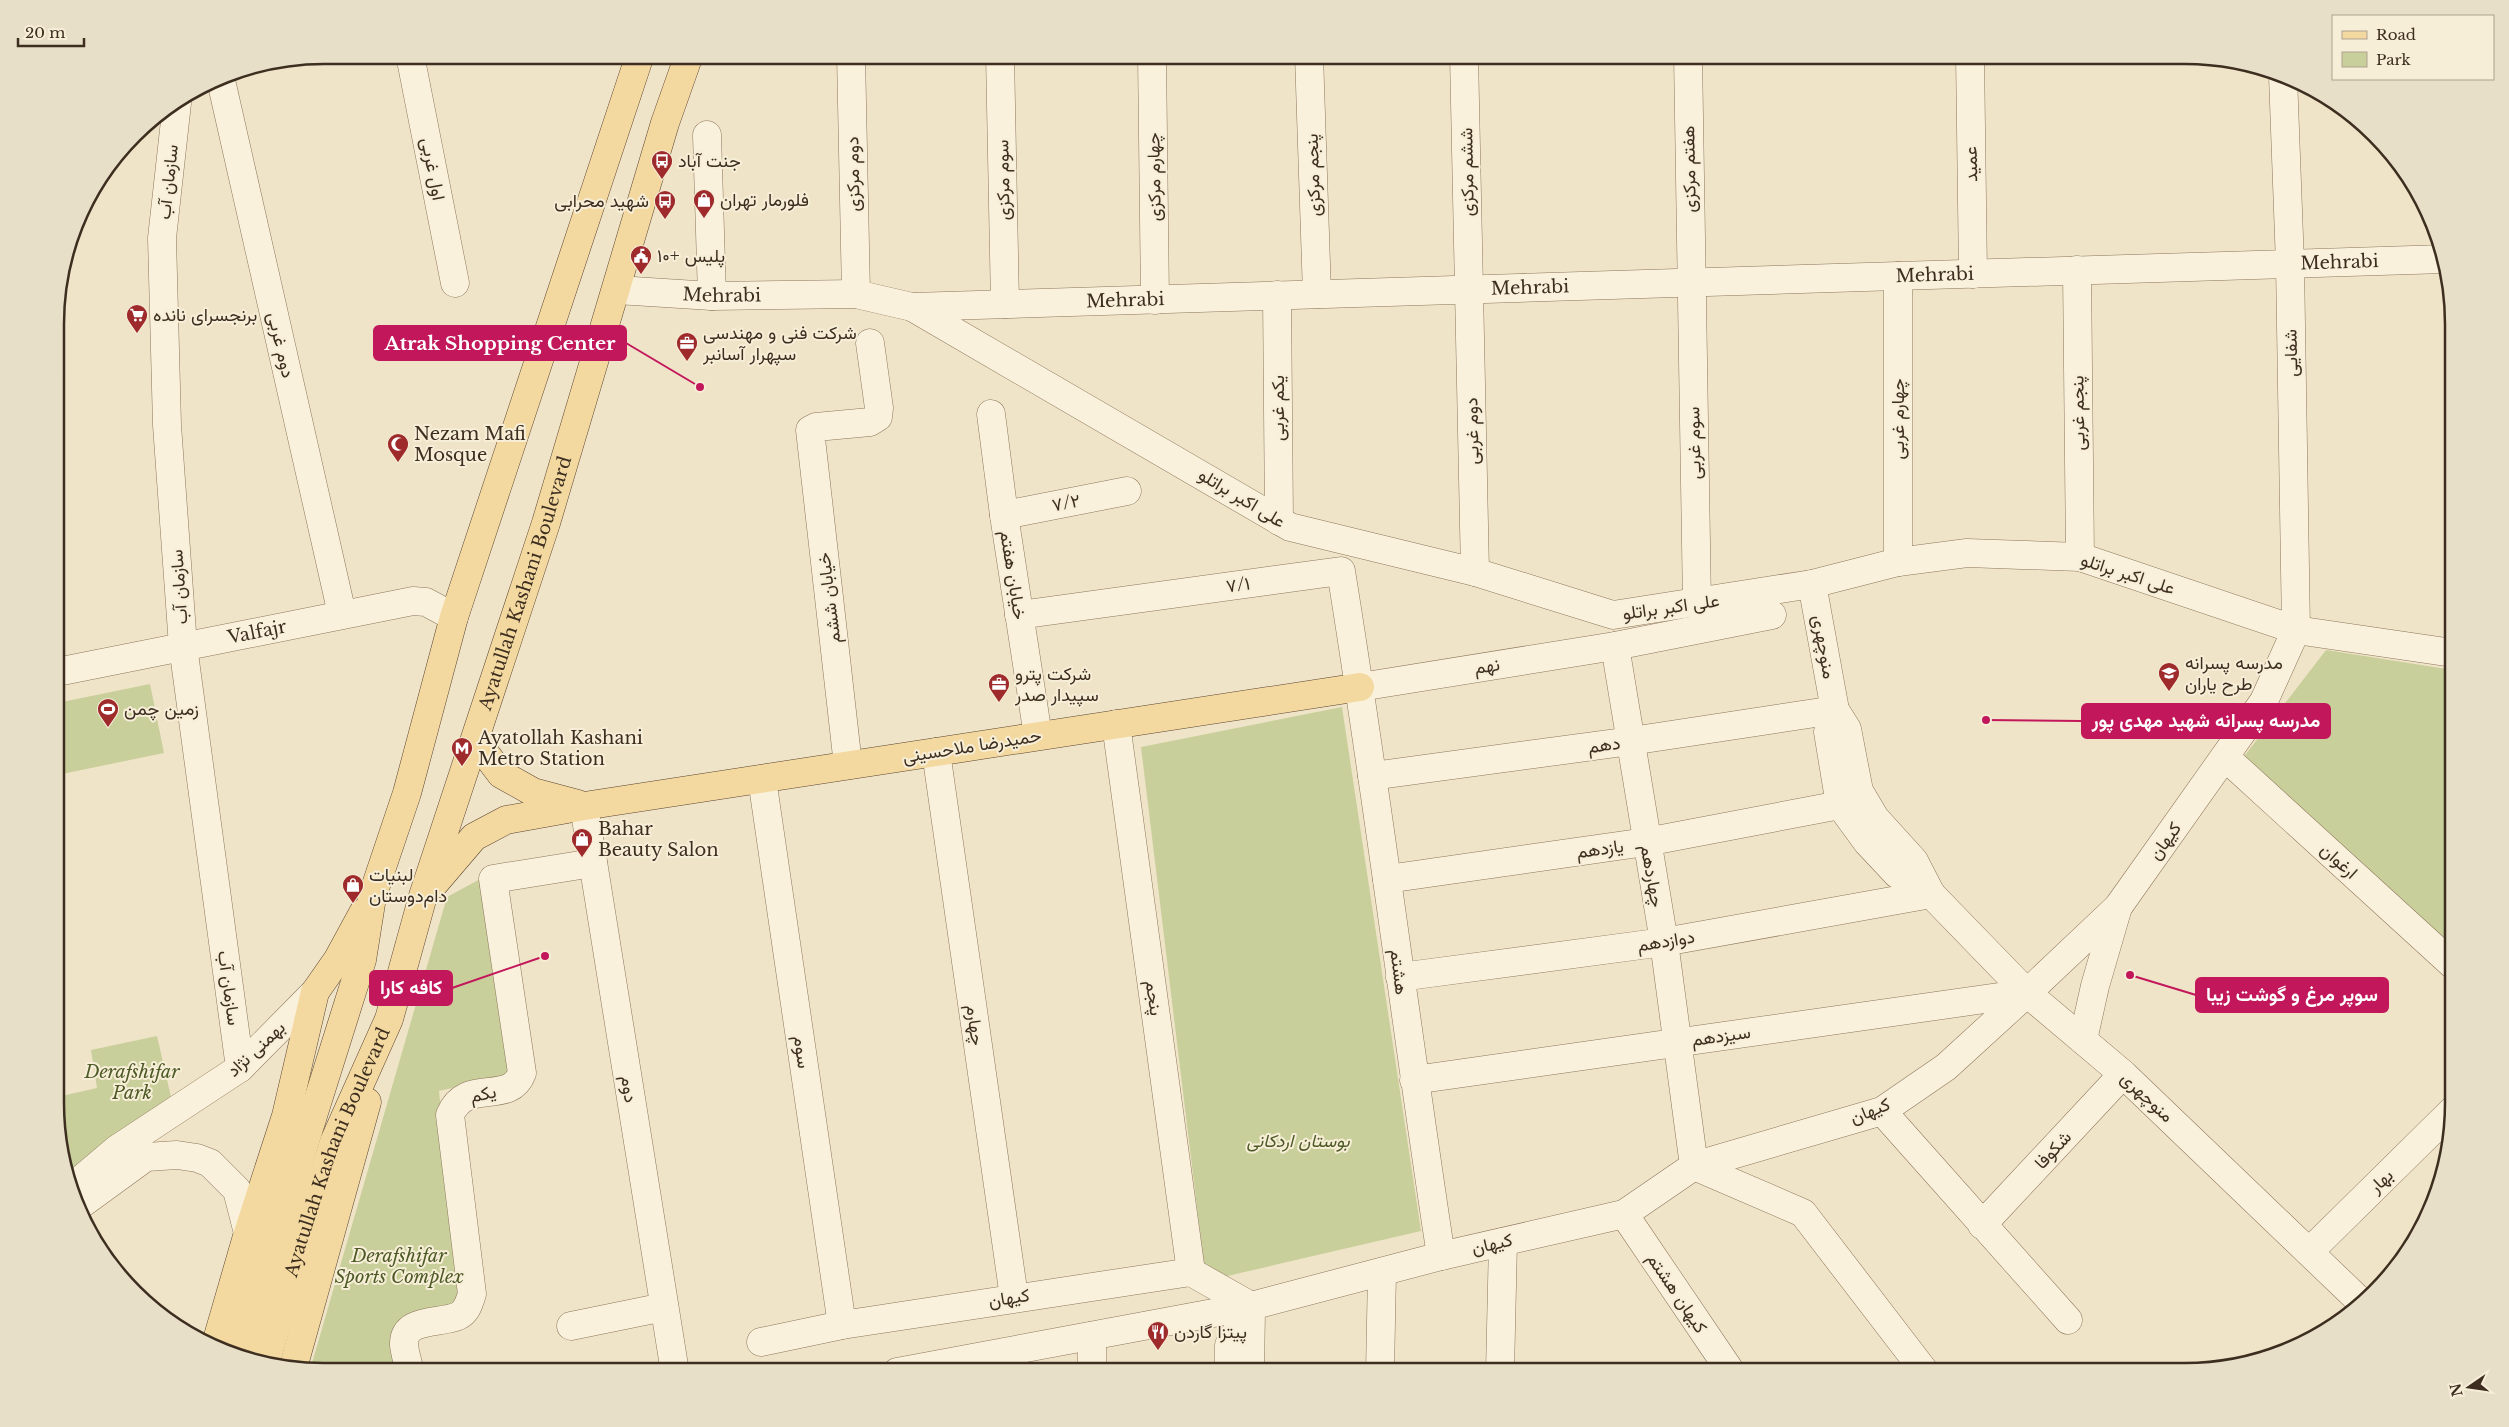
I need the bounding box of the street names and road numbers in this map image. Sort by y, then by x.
street label: هفتم مرکزی [1677,125,1702,213]
street label: ششم مرکزی [1455,128,1480,216]
street label: چهارم مرکزی [1142,132,1167,222]
street label: پنجم مرکزی [1301,133,1326,217]
street label: اول غربی [416,136,450,202]
street label: دوم مرکزی [841,136,866,212]
street label: سوم مرکزی [991,139,1016,220]
street label: سازمان آب [153,143,183,221]
street label: عمید [1960,146,1982,182]
street label: Mehrabi [2300,250,2379,274]
street label: Mehrabi [1895,263,1974,287]
street label: Mehrabi [1490,275,1570,300]
street label: Mehrabi [682,283,761,307]
street label: Mehrabi [1086,288,1165,313]
street label: دوم غربی [262,310,299,380]
street label: شفایی [2280,329,2302,377]
street label: یکم غربی [1267,375,1290,441]
street label: پنجم غربی [2066,375,2091,451]
street label: چهارم غربی [1887,379,1910,459]
street label: دوم غربی [1460,397,1485,465]
street label: سوم غربی [1682,406,1707,480]
street label: Ayatullah Kashani Boulevard [474,454,576,714]
street label: علی اکبر براتلو [1195,463,1289,533]
street label: ۷/۲ [1050,490,1082,516]
street label: خیابان هفتم [994,529,1031,621]
street label: علی اکبر براتلو [2078,548,2178,600]
street label: سازمان آب [165,549,193,625]
street label: خیابان ششم [813,551,846,645]
street label: ۷/۱ [1225,572,1251,598]
street label: علی اکبر براتلو [1621,589,1721,625]
street label: منوچهری [1807,613,1840,681]
street label: Valfajr [225,615,289,649]
street label: نهم [1473,653,1501,680]
street label: حمیدرضا ملاحسینی [901,724,1043,768]
street label: دهم [1586,732,1622,759]
street label: کیهان [2144,818,2186,864]
street label: یازدهم [1575,835,1625,864]
street label: ارغوان [2316,839,2362,883]
street label: چهاردهم [1635,843,1668,909]
street label: دوازدهم [1636,926,1697,957]
street label: هشتم [1384,948,1413,996]
street label: سازمان آب [213,949,245,1027]
street label: پنجم [1140,979,1167,1017]
street label: چهارم [960,1003,989,1047]
street label: بهمنی نژاد [222,1017,290,1081]
street label: سیزدهم [1690,1021,1752,1052]
street label: Ayatullah Kashani Boulevard [280,1024,395,1281]
street label: سوم [788,1034,815,1070]
street label: منوچهری [2115,1067,2178,1128]
street label: دوم [615,1074,642,1104]
street label: یکم [468,1080,498,1109]
street label: کیهان [1847,1093,1893,1129]
street label: شکوفا [2030,1126,2076,1174]
street label: بهار [2364,1164,2398,1198]
street label: کیهان [1469,1229,1515,1259]
street label: کیهان هشتم [1641,1249,1712,1338]
street label: کیهان [987,1284,1031,1312]

